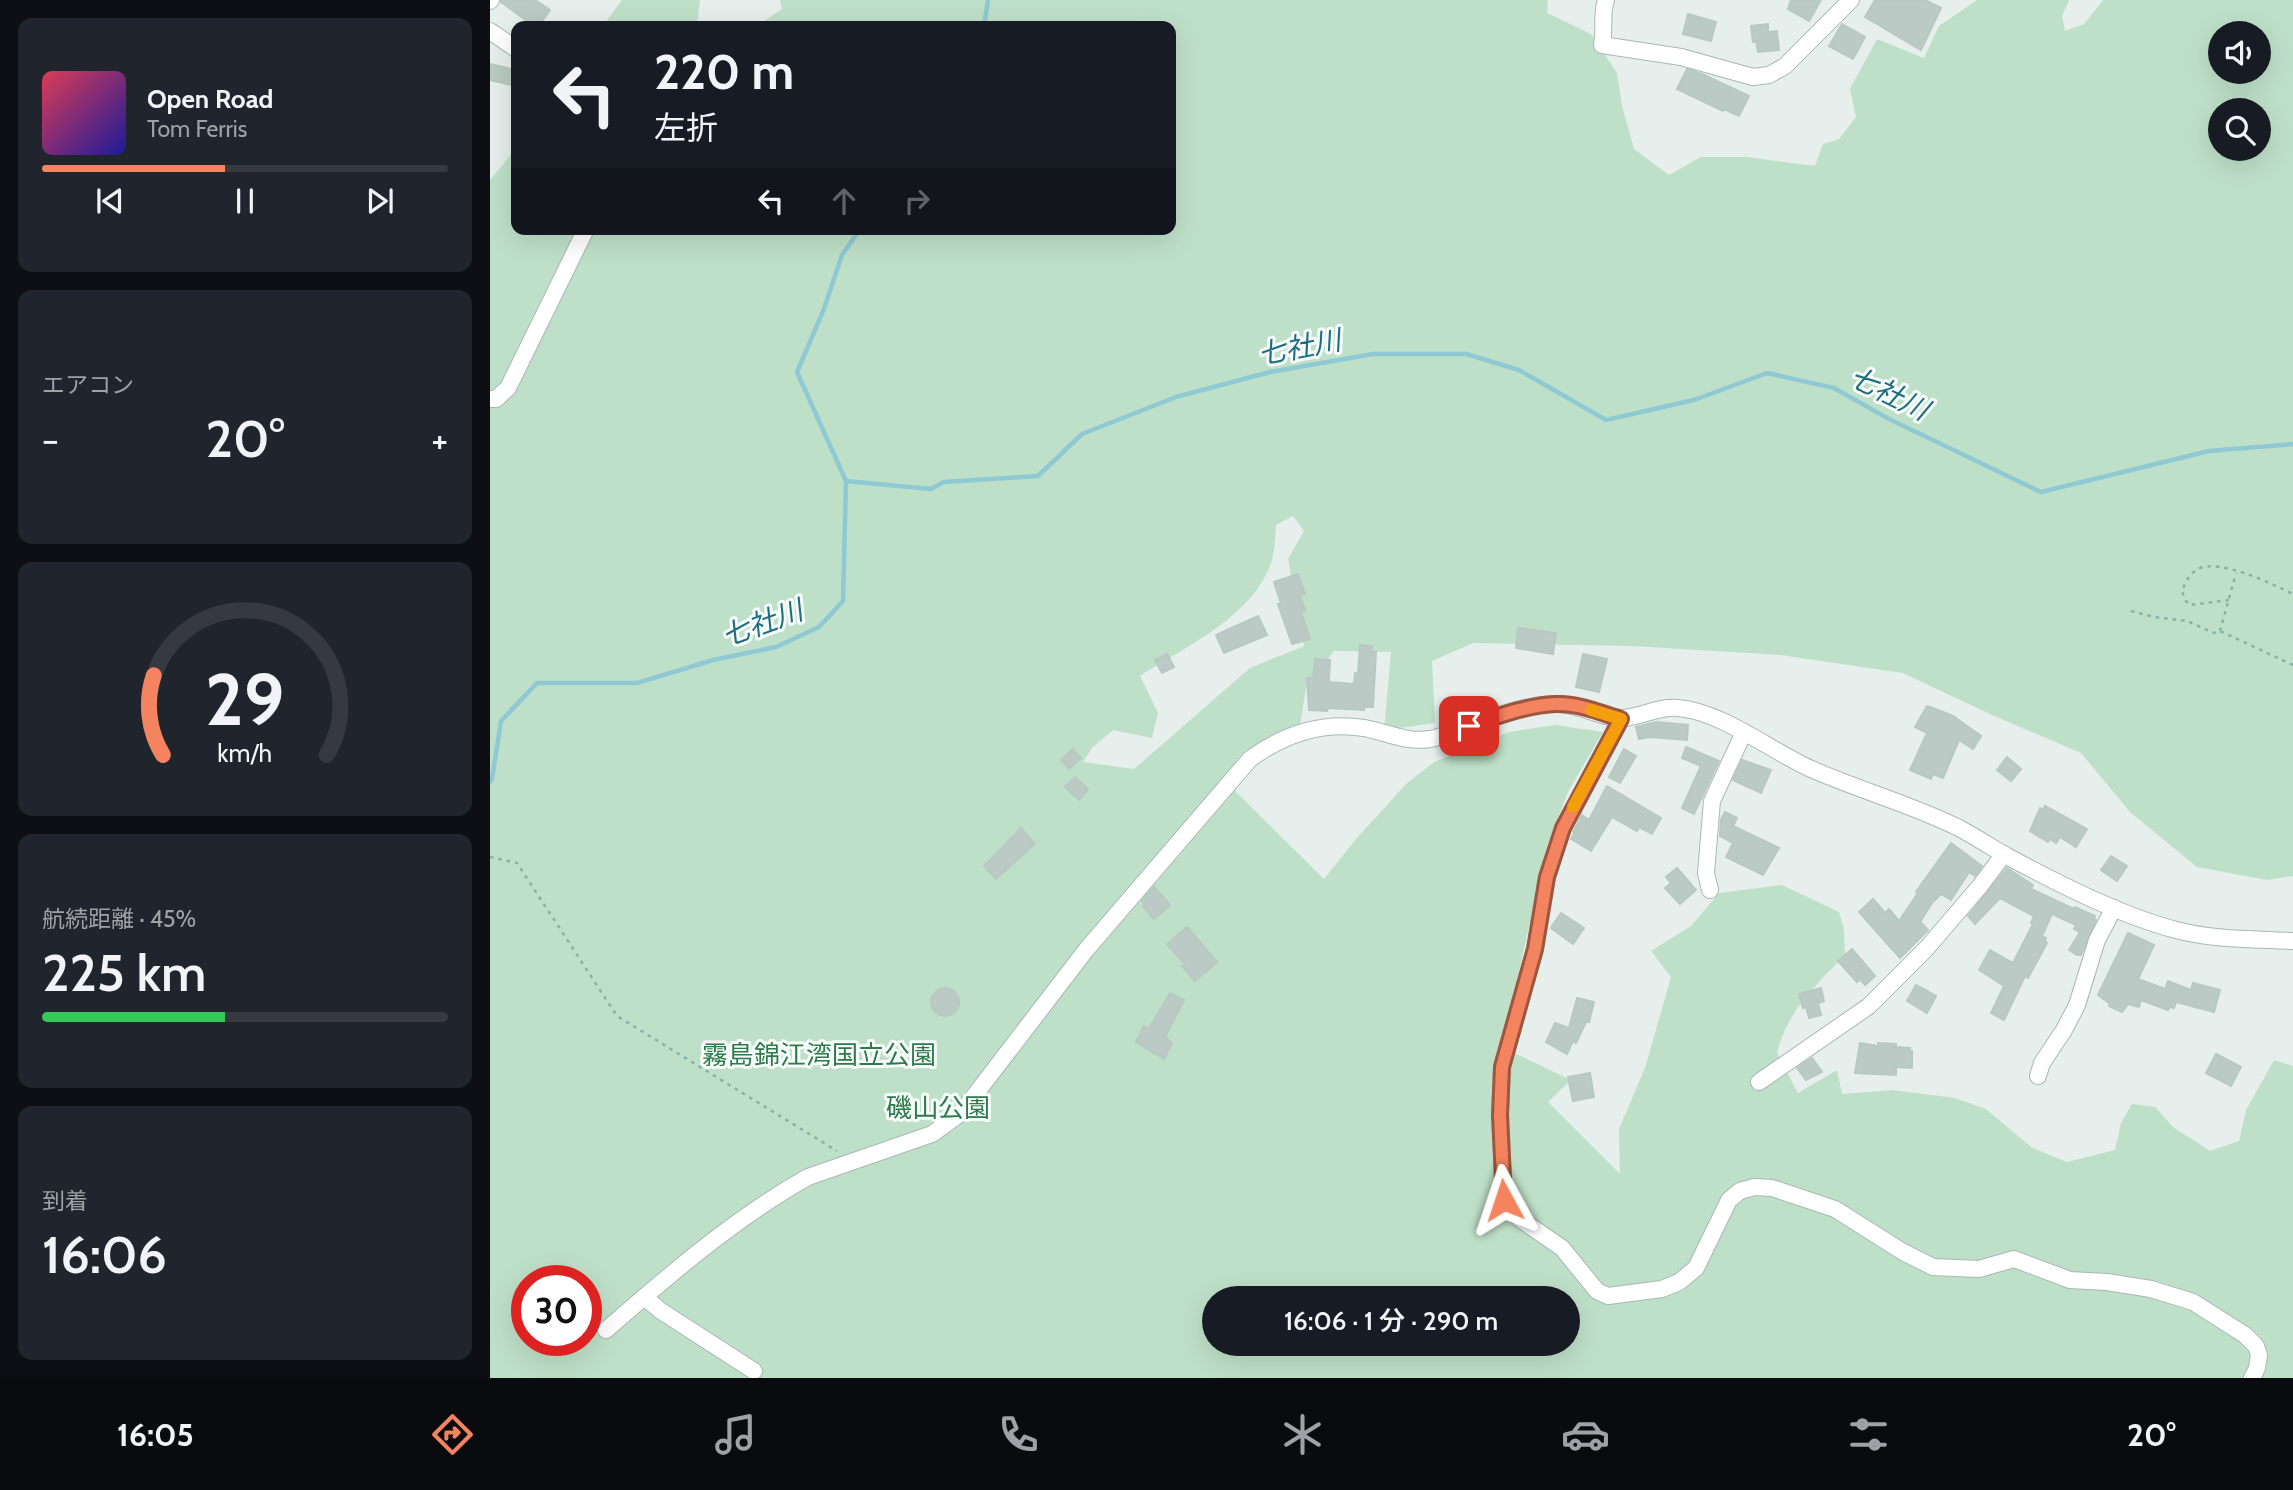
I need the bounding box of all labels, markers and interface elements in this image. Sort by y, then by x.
map controls [2208,21,2271,161]
button: sound [2208,21,2271,84]
text: 220 m [654,42,794,101]
icon: left [539,49,630,140]
text: Open Road [147,83,273,115]
button: search [2208,98,2271,161]
text: 左折 [654,108,718,147]
text: Tom Ferris [147,115,247,143]
icon: previous [91,182,129,220]
icon: pause [226,182,264,220]
icon: next [361,182,399,220]
icon: left [752,182,790,220]
icon: ahead [825,182,863,220]
icon: right [898,182,936,220]
water label: 七社川 [1255,322,1346,372]
water label: 七社川 [1844,359,1937,428]
text: エアコン [42,371,134,399]
text: 20° [205,407,285,470]
text: − [42,416,59,463]
text: + [431,416,448,463]
water label: 七社川 [717,592,810,653]
text: 29 [205,655,285,743]
pin [1439,696,1499,756]
icon: arrive [1450,707,1488,745]
text: km/h [218,738,272,768]
text: 航続距離 · 45% [42,905,196,933]
text: 225 km [42,941,206,1004]
park label: 霧島錦江湾国立公園 [702,1039,936,1071]
park label: 磯山公園 [886,1092,990,1124]
position arrow [1467,1163,1541,1237]
text: 到着 [42,1187,88,1215]
text: 16:06 [42,1223,167,1286]
speed limit sign: 30 [511,1265,602,1356]
text: 16:06 · 1 分 · 290 m [1284,1305,1498,1337]
icon: directions [428,1410,477,1459]
icon: music [711,1410,760,1459]
icon: phone [994,1410,1043,1459]
icon: climate [1278,1410,1327,1459]
icon: car [1561,1410,1610,1459]
icon: filters [1844,1410,1893,1459]
text: 16:05 [117,1415,194,1454]
text: 20° [2127,1415,2176,1454]

